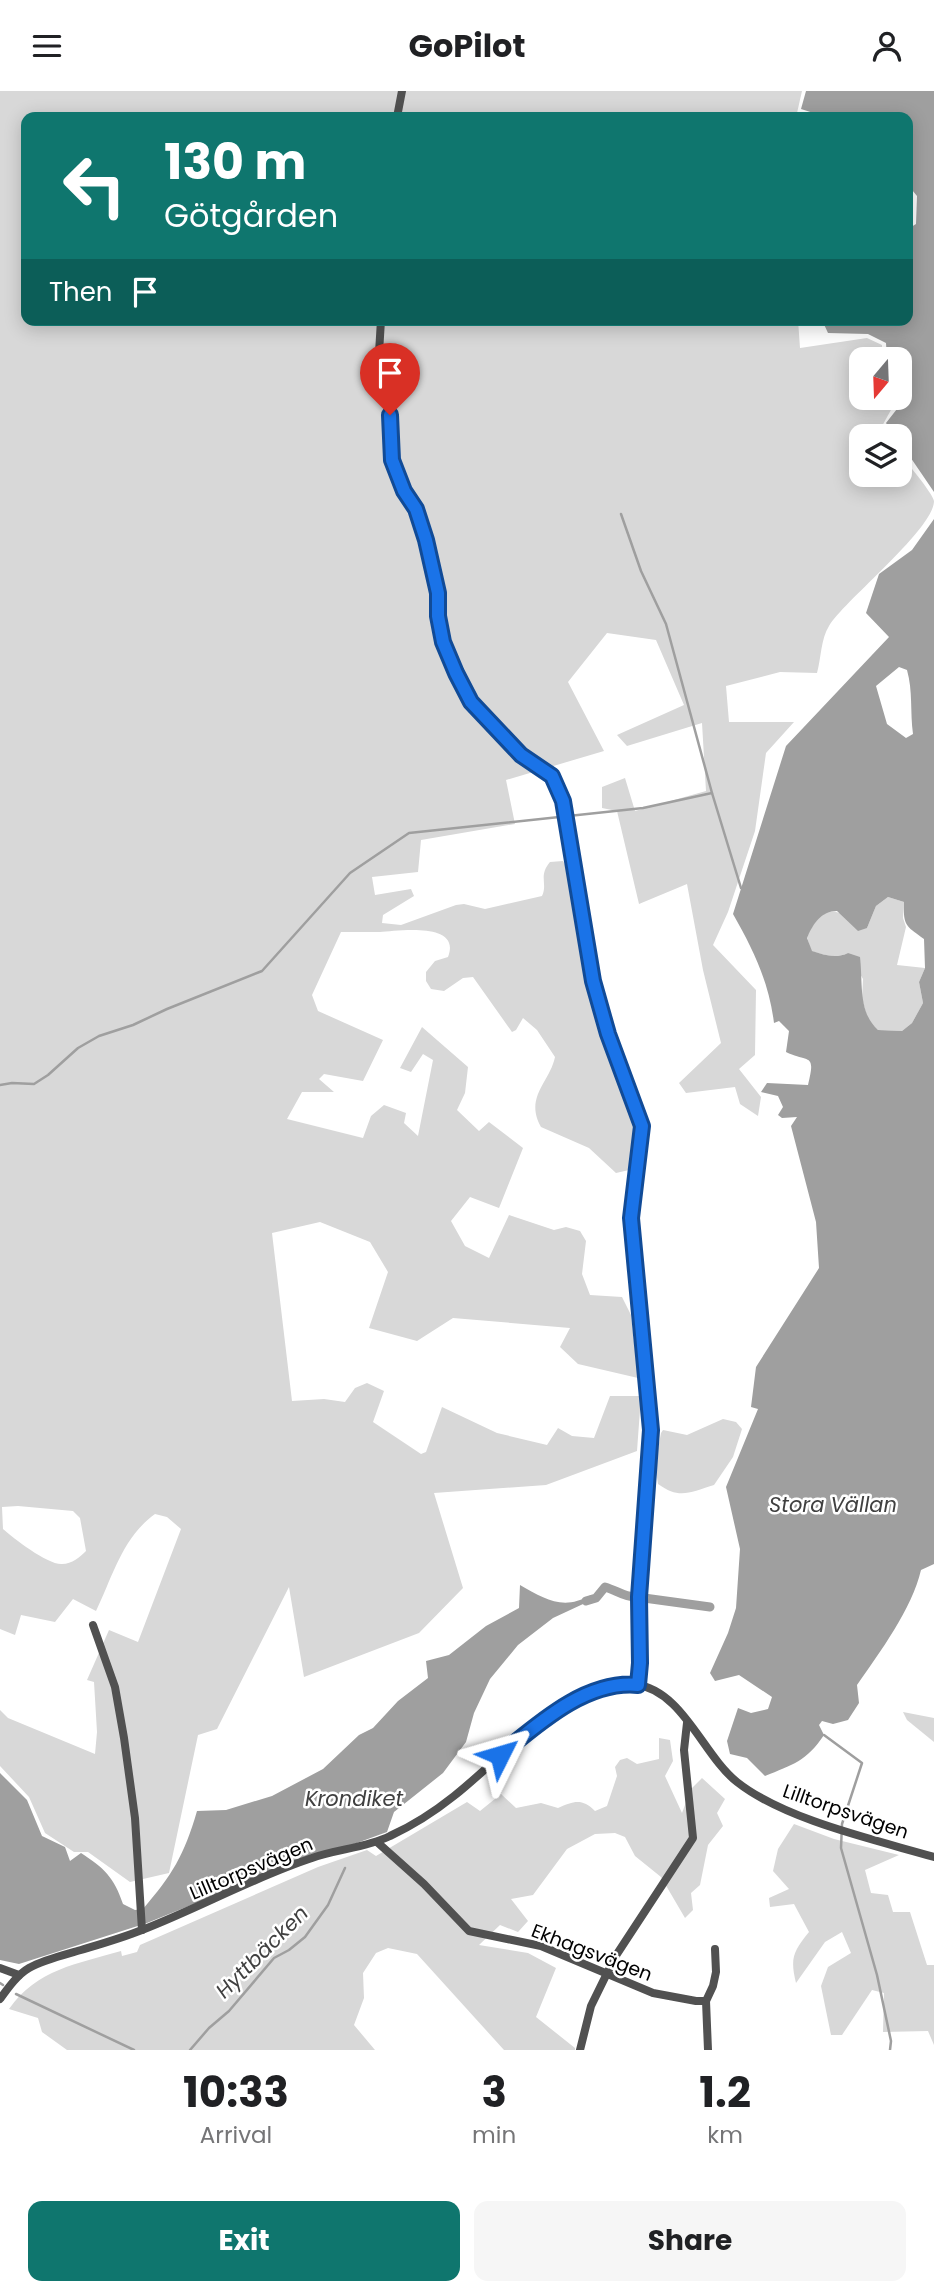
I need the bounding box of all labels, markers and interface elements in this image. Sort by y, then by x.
text: GoPilot [409,23,526,68]
icon: menu [28,27,66,65]
icon: person [868,27,906,65]
text: 130 m [164,128,306,196]
icon: left [49,140,140,231]
text: Götgården [164,193,338,238]
icon: arrive [126,273,164,311]
text: Then [49,274,112,310]
pin [360,343,420,415]
north arrow [849,347,912,409]
map controls [849,347,912,487]
icon: arrive [371,354,409,392]
button: layers [849,424,912,487]
water label: Stora Vällan [769,1490,897,1519]
position arrow [463,1718,537,1792]
street label: Lilltorpsvägen [779,1777,912,1846]
water label: Krondiket [305,1784,403,1813]
street label: Lilltorpsvägen [185,1830,317,1907]
water label: Hyttbäcken [209,1899,314,2004]
street label: Ekhagsvägen [527,1917,656,1988]
text: 10:33 [183,2063,289,2122]
text: 3 [481,2063,507,2122]
text: 1.2 [699,2063,751,2122]
text: Arrival [200,2119,272,2151]
text: min [472,2119,516,2151]
text: km [707,2119,743,2151]
button: Exit [28,2201,460,2281]
button: Share [474,2201,906,2281]

